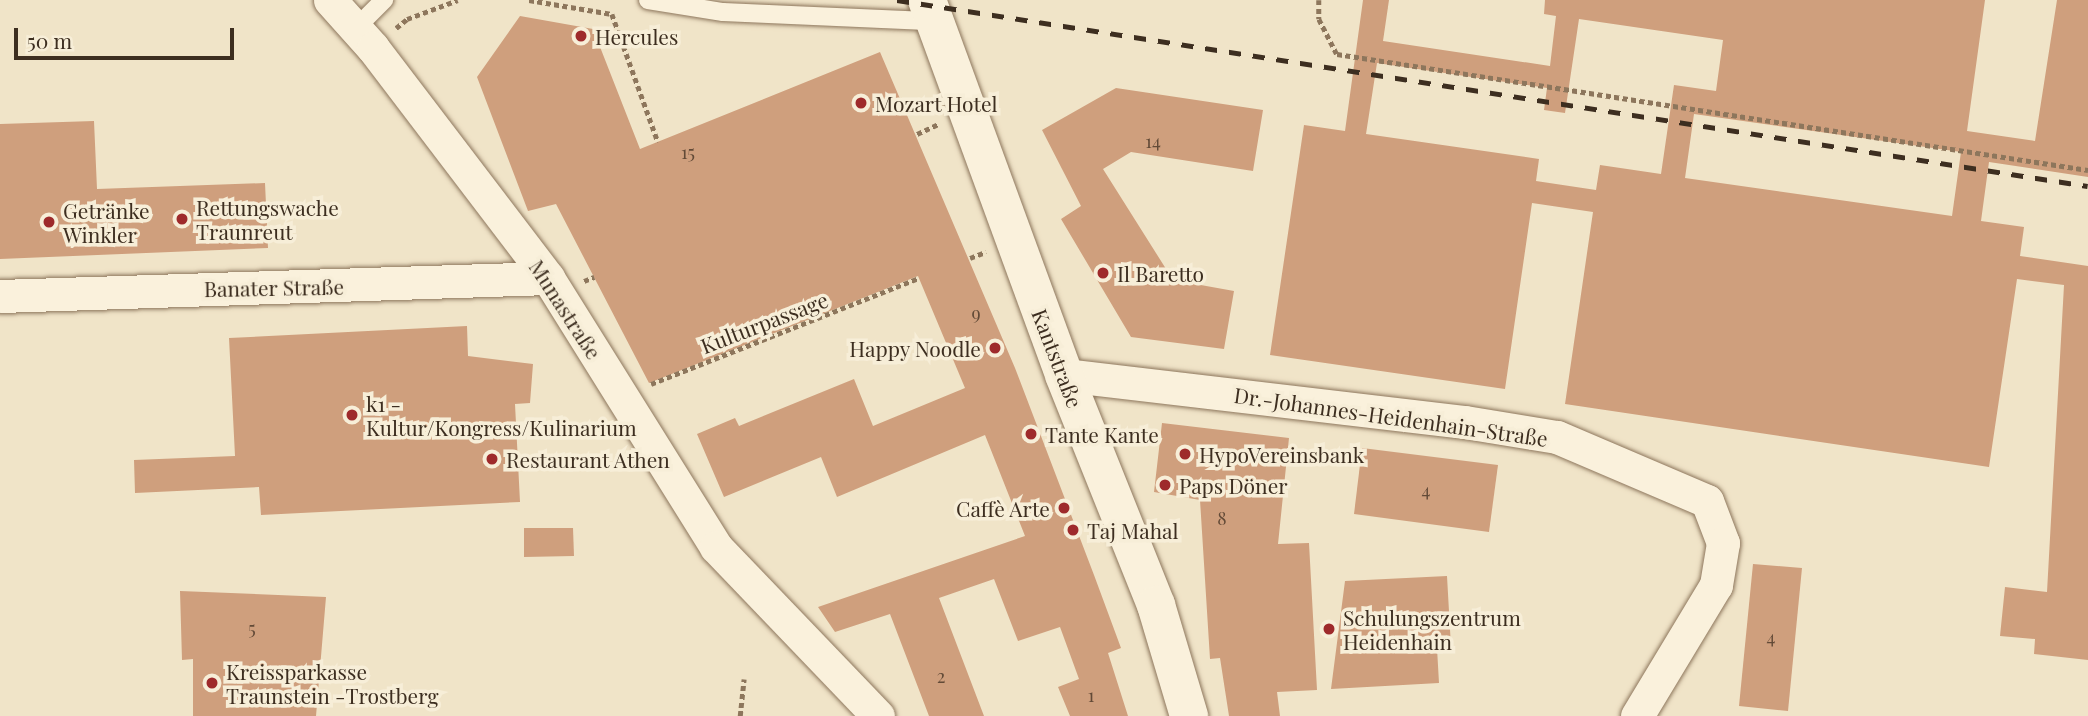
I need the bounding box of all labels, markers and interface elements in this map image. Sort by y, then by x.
scale bar [18,14,238,58]
place label: Hercules [595,23,678,49]
text: 50 m [27,26,72,54]
marker: Hercules [573,28,589,44]
place label: Mozart Hotel [875,90,998,116]
marker: Mozart Hotel [853,95,869,111]
house number: 14 [1145,130,1161,152]
house number: 15 [681,141,695,163]
place label: Rettungswache Traunreut [196,194,339,244]
place label: Getränke Winkler [63,197,150,247]
marker: Rettungswache Traunreut [174,211,190,227]
marker: Getränke Winkler [41,214,57,230]
street label: Munastraße [525,255,607,363]
place label: Il Baretto [1117,260,1204,286]
marker: Il Baretto [1095,265,1111,281]
street label: Banater Straße [203,273,345,301]
street label: Kulturpassage [697,286,831,358]
house number: 9 [971,302,981,324]
street label: Kantstraße [1028,305,1088,411]
place label: Happy Noodle [849,335,981,361]
marker: Happy Noodle [987,340,1003,356]
street label: Dr.-Johannes-Heidenhain-Straße [1233,381,1549,451]
place label: k1 - Kultur/Kongress/Kulinarium [366,390,637,440]
marker: k1 - Kultur/Kongress/Kulinarium [344,407,360,423]
place label: Tante Kante [1045,421,1159,447]
marker: Tante Kante [1023,426,1039,442]
place label: HypoVereinsbank [1199,441,1364,467]
place label: Restaurant Athen [506,446,671,472]
marker: HypoVereinsbank [1177,446,1193,462]
marker: Restaurant Athen [484,451,500,467]
place label: Paps Döner [1179,472,1288,498]
marker: Paps Döner [1157,477,1173,493]
house number: 4 [1422,479,1430,501]
place label: Caffè Arte [955,495,1050,521]
marker: Caffè Arte [1056,500,1072,516]
house number: 8 [1217,507,1227,529]
place label: Taj Mahal [1087,517,1178,543]
marker: Taj Mahal [1065,522,1081,538]
place label: Schulungszentrum Heidenhain [1343,604,1521,654]
house number: 5 [248,617,256,639]
marker: Schulungszentrum Heidenhain [1321,621,1337,637]
house number: 4 [1767,626,1775,648]
place label: Kreissparkasse Traunstein -Trostberg [226,658,439,708]
house number: 2 [937,665,945,687]
marker: Kreissparkasse Traunstein -Trostberg [204,675,220,691]
house number: 1 [1088,684,1094,706]

